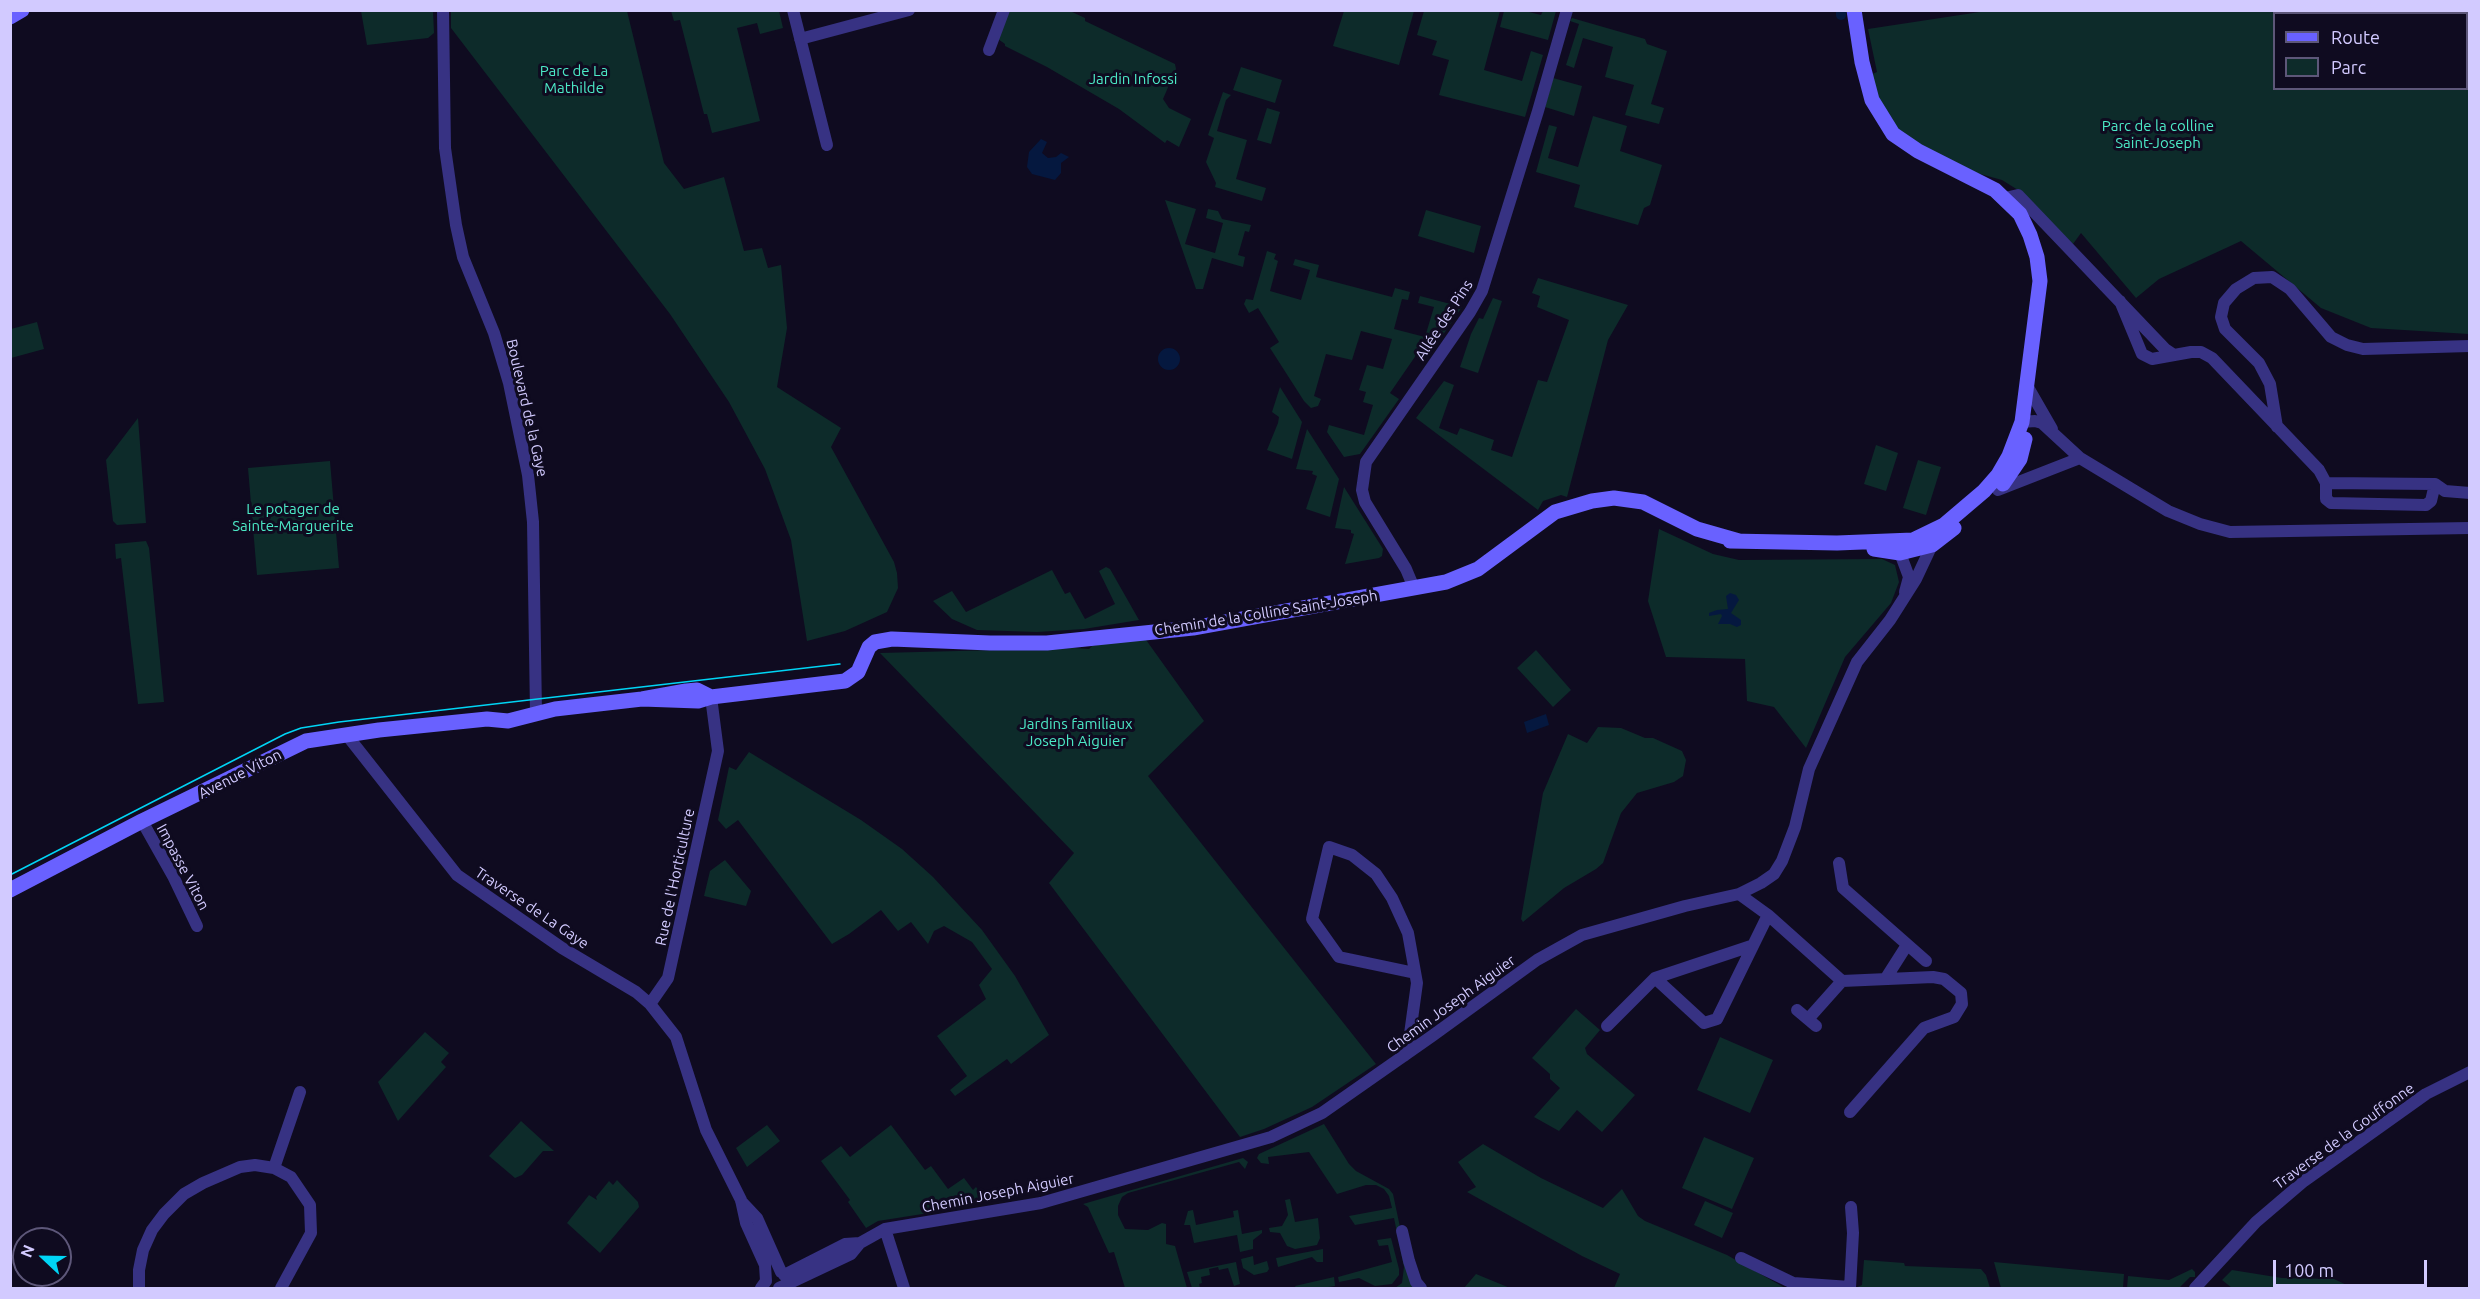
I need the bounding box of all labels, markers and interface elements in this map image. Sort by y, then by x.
legend [2273,12,2468,90]
text: Route [2331,27,2380,47]
text: Parc [2331,57,2366,77]
park label: Parc de La Mathilde [540,62,608,97]
park label: Jardin Infossi [1089,70,1177,88]
park label: Parc de la colline Saint-Joseph [2102,117,2214,152]
street label: Allée des Pins [1411,276,1477,364]
street label: Boulevard de la Gaye [502,337,552,479]
park label: Le potager de Sainte-Marguerite [232,500,354,535]
street label: Chemin de la Colline Saint-Joseph [1153,586,1379,640]
park label: Jardins familiaux Joseph Aiguier [1019,715,1133,750]
street label: Avenue Viton [195,745,285,803]
street label: Rue de l'Horticulture [652,807,698,947]
street label: Impasse Viton [153,821,213,913]
street label: Traverse de La Gaye [472,863,592,953]
street label: Chemin Joseph Aiguier [1383,951,1519,1057]
street label: Traverse de la Gouffonne [2270,1079,2418,1193]
street label: Chemin Joseph Aiguier [920,1169,1076,1217]
north arrow [12,1227,72,1287]
text: N [17,1242,38,1260]
scale bar [2276,1248,2430,1286]
text: 100 m [2284,1260,2334,1280]

